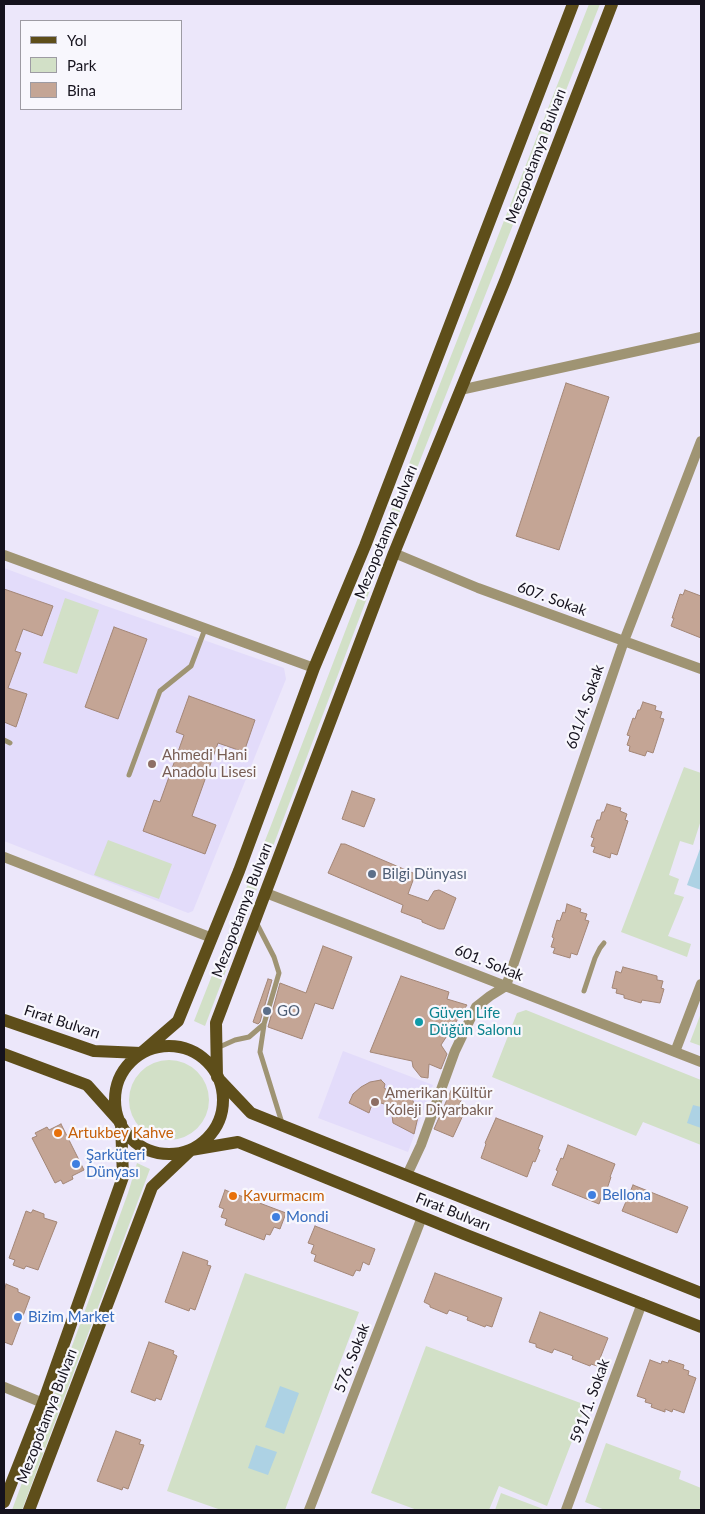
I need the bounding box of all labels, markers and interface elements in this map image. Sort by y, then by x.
legend [20,20,182,110]
text: Yol [67,31,87,49]
text: Park [67,56,96,74]
text: Bina [67,81,96,99]
street label: Mezopotamya Bulvarı [502,86,570,226]
street label: Mezopotamya Bulvarı [351,462,421,602]
street label: 607. Sokak [515,578,589,620]
street label: 601/4. Sokak [562,662,608,752]
place label: Ahmedi Hani Anadolu Lisesi [162,746,256,781]
marker: Ahmedi Hani Anadolu Lisesi [146,758,158,770]
street label: Mezopotamya Bulvarı [208,840,276,980]
place label: Bilgi Dünyası [382,865,467,883]
marker: Bilgi Dünyası [366,868,378,880]
street label: 601. Sokak [452,941,526,985]
street label: Fırat Bulvarı [22,1001,102,1043]
place label: GO [277,1002,300,1020]
place label: Güven Life Düğün Salonu [429,1004,521,1039]
marker: GO [261,1005,273,1017]
marker: Güven Life Düğün Salonu [413,1016,425,1028]
place label: Amerikan Kültür Koleji Diyarbakır [385,1084,493,1119]
marker: Amerikan Kültür Koleji Diyarbakır [369,1096,381,1108]
place label: Artukbey Kahve [68,1124,174,1142]
marker: Artukbey Kahve [52,1127,64,1139]
place label: Şarküteri Dünyası [86,1146,145,1181]
marker: Şarküteri Dünyası [70,1158,82,1170]
place label: Bellona [602,1186,651,1204]
place label: Kavurmacım [243,1187,325,1205]
street label: Fırat Bulvarı [413,1189,493,1235]
marker: Bellona [586,1189,598,1201]
marker: Kavurmacım [227,1190,239,1202]
place label: Mondi [286,1208,329,1226]
marker: Mondi [270,1211,282,1223]
place label: Bizim Market [28,1308,115,1326]
marker: Bizim Market [12,1311,24,1323]
street label: 576. Sokak [331,1321,373,1395]
street label: Mezopotamya Bulvarı [13,1346,81,1486]
street label: 591/1. Sokak [566,1356,614,1446]

